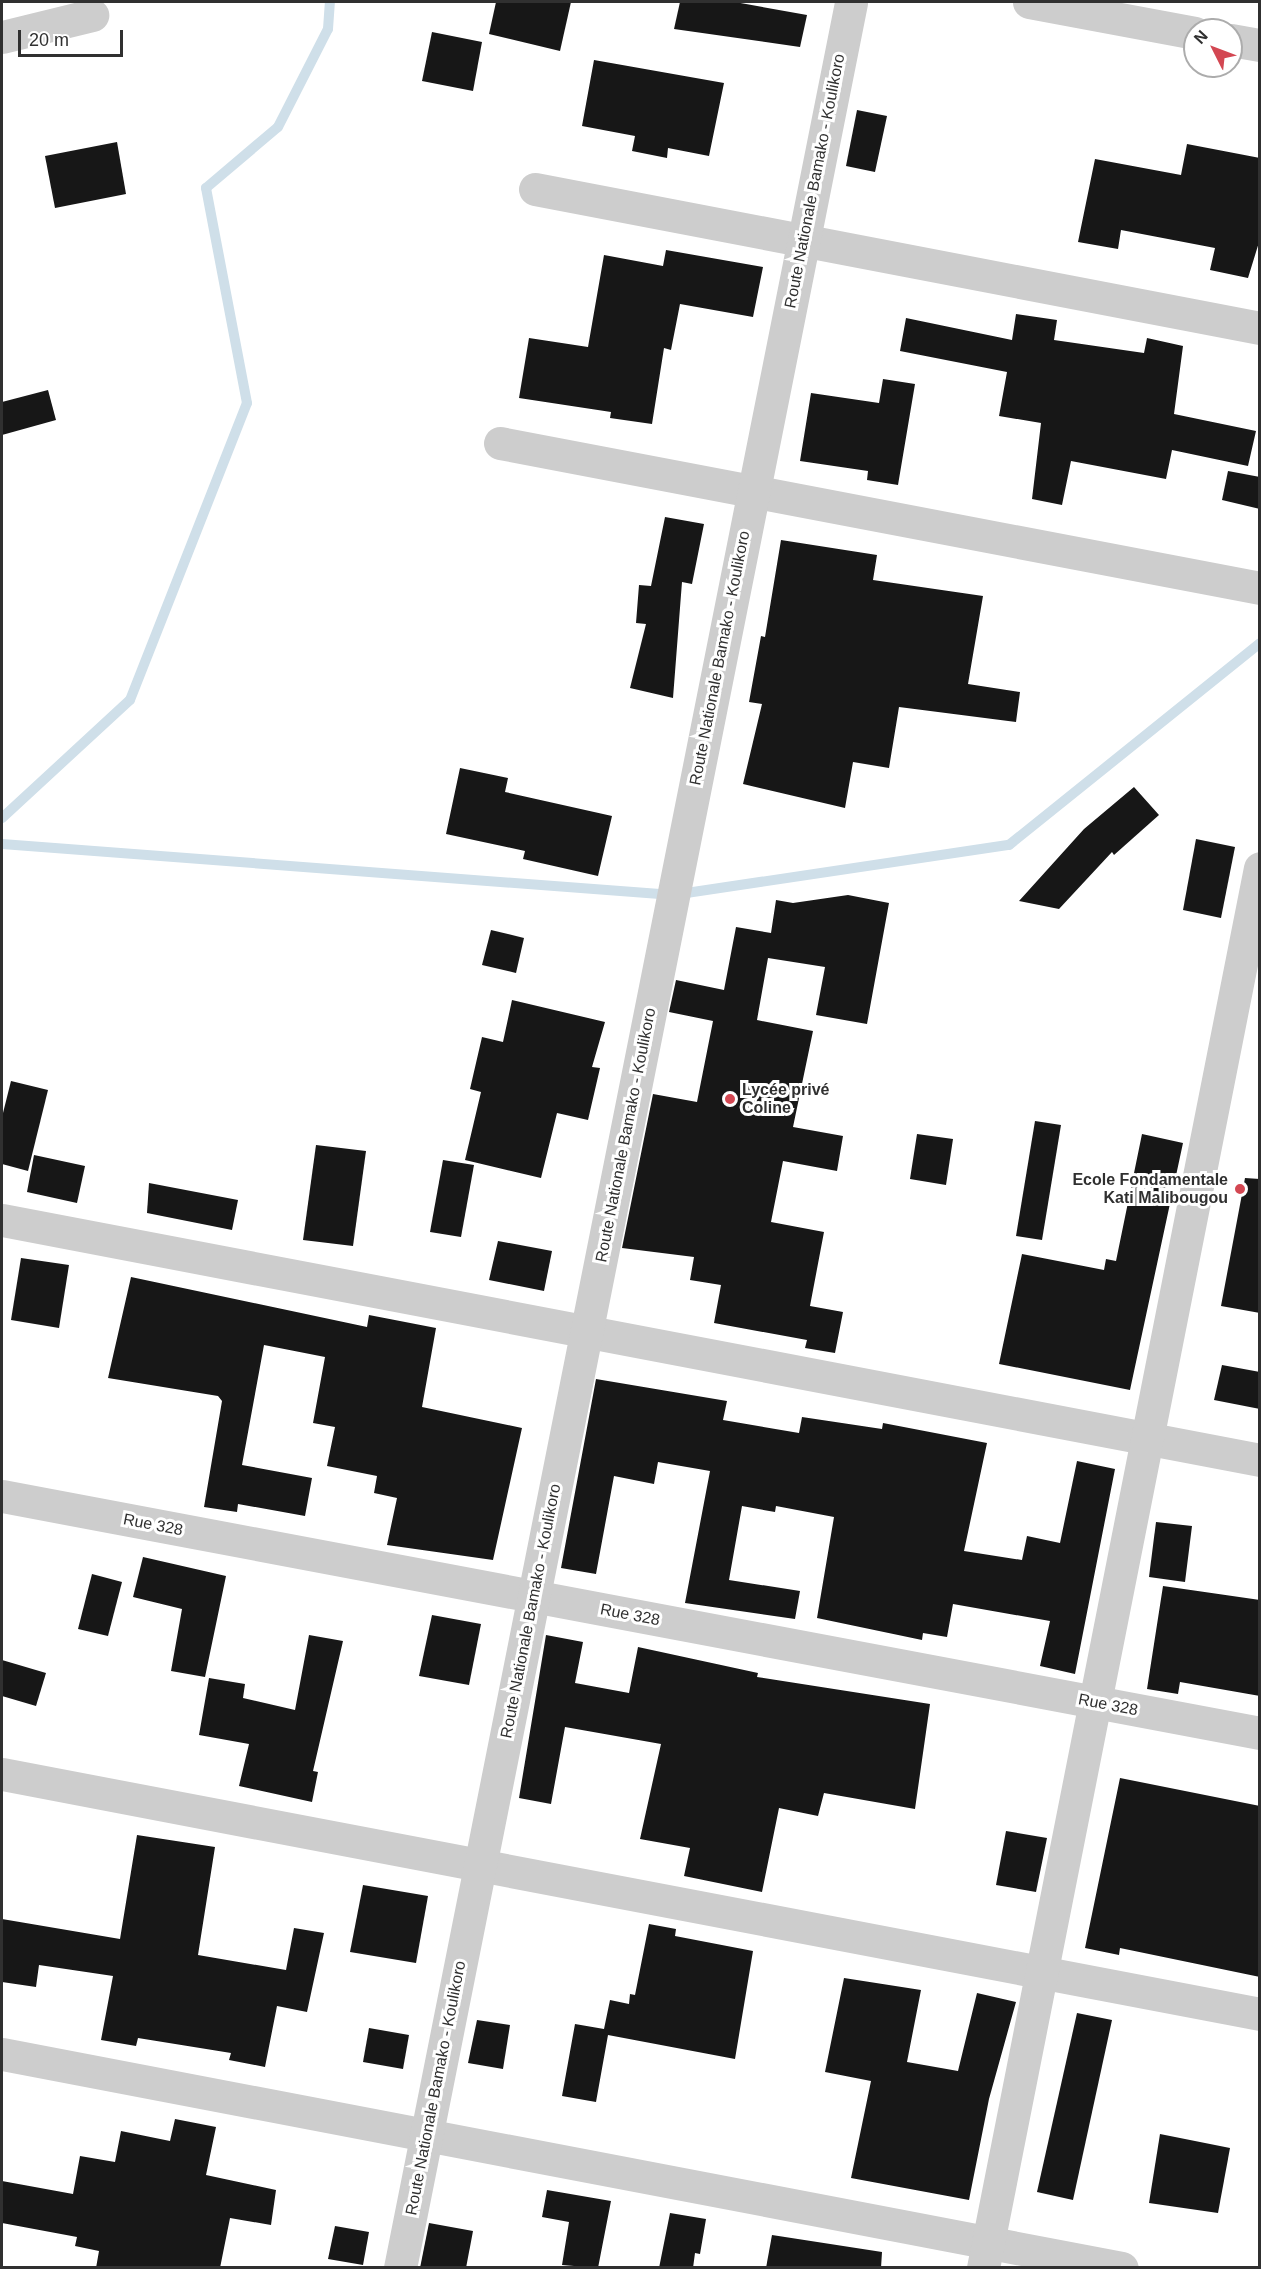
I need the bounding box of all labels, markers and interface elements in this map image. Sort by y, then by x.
scale bar [21,18,126,56]
north arrow [1183,18,1243,78]
text: N [1191,27,1211,47]
text: 20 m [29,30,69,50]
street label: Route Nationale Bamako - Koulikoro [781,52,849,310]
street label: Route Nationale Bamako - Koulikoro [686,529,754,787]
street label: Route Nationale Bamako - Koulikoro [592,1006,660,1264]
place label: Lycée privé Coline [742,1080,829,1118]
marker: Lycée privé Coline [723,1092,737,1106]
place label: Ecole Fondamentale Kati Malibougou [1072,1170,1228,1208]
marker: Ecole Fondamentale Kati Malibougou [1233,1182,1247,1196]
street label: Route Nationale Bamako - Koulikoro [497,1482,565,1740]
street label: Rue 328 [121,1510,185,1540]
street label: Rue 328 [598,1600,662,1630]
street label: Rue 328 [1076,1690,1140,1720]
street label: Route Nationale Bamako - Koulikoro [402,1959,470,2217]

